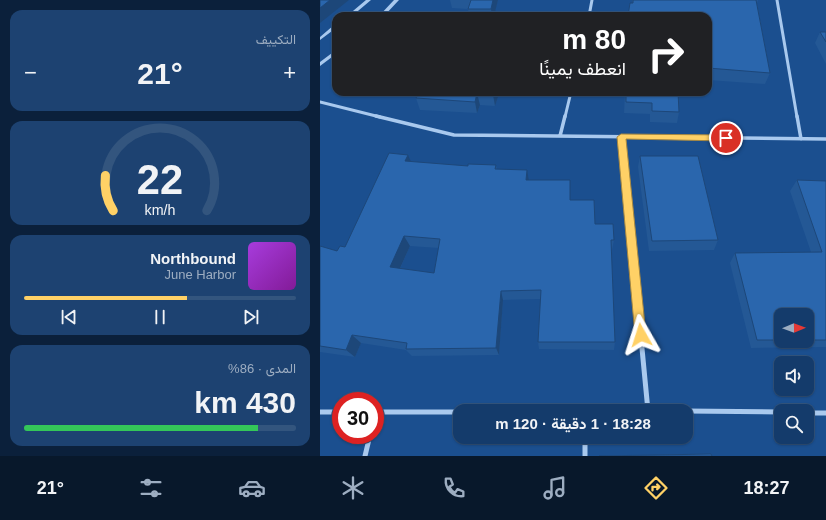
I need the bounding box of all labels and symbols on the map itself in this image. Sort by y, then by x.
pin [709,121,743,155]
north arrow [774,308,814,348]
position arrow [620,314,662,356]
speed limit sign: 30 [332,392,384,444]

